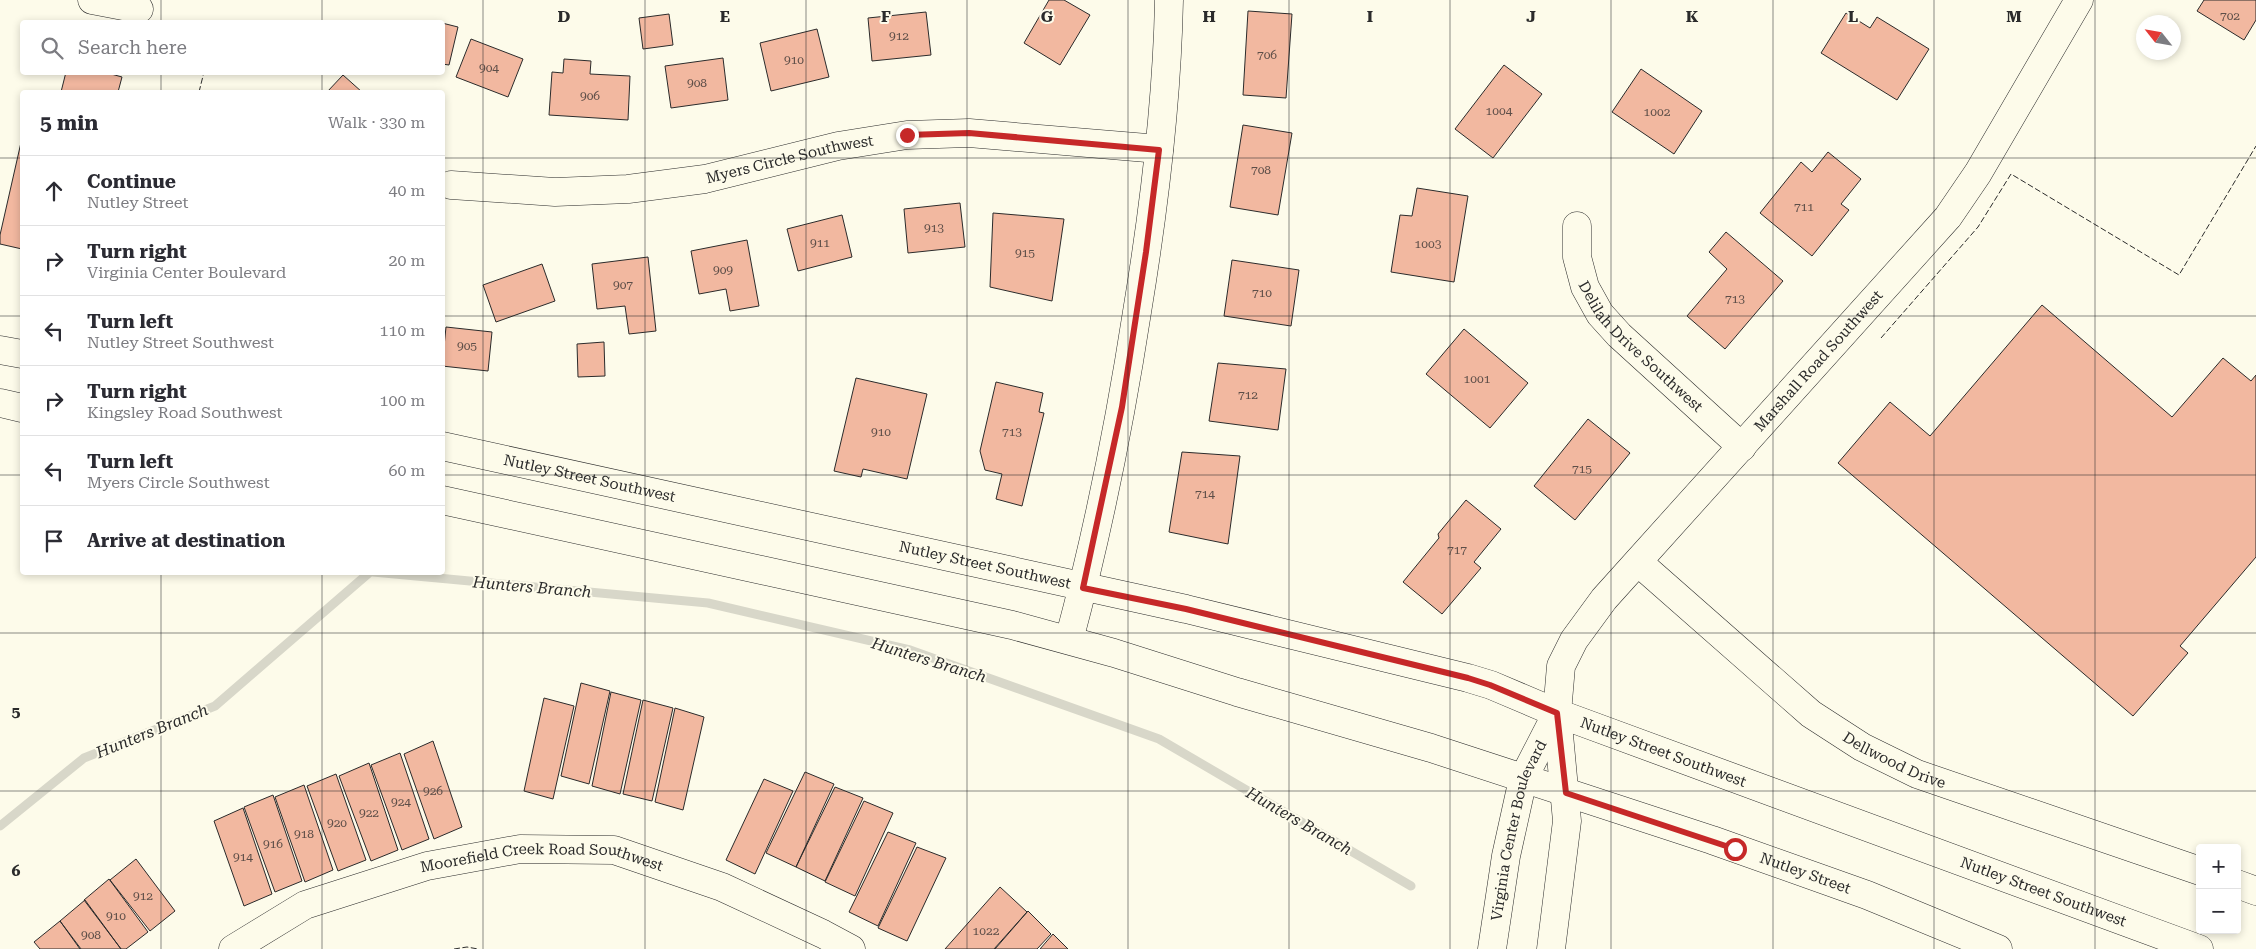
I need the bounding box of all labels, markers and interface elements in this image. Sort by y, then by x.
text: D [558,7,571,26]
text: E [720,7,730,26]
text: F [881,7,891,26]
text: G [1041,7,1054,26]
text: H [1202,7,1216,26]
text: I [1367,7,1373,26]
text: J [1526,7,1536,26]
text: K [1686,7,1699,26]
text: L [1848,7,1858,26]
text: M [2006,7,2022,26]
house number: 702 [2220,9,2240,23]
north arrow [2136,15,2181,60]
search box [20,20,445,75]
house number: 912 [889,29,909,43]
icon: search [38,34,66,62]
text: Search here [78,36,187,59]
house number: 706 [1257,48,1277,62]
house number: 910 [784,53,804,67]
house number: 904 [479,61,499,75]
house number: 908 [687,76,707,90]
house number: 906 [580,89,600,103]
house number: 1004 [1486,104,1513,118]
house number: 1002 [1644,105,1671,119]
text: 5 min [40,111,98,135]
text: Walk · 330 m [328,113,425,132]
route end [896,124,919,147]
street label: Myers Circle Southwest [704,131,875,187]
house number: 708 [1251,163,1271,177]
text: Continue [87,170,176,193]
icon: ahead [40,177,68,205]
text: 40 m [388,181,425,200]
text: Nutley Street [87,193,189,212]
house number: 711 [1794,200,1814,214]
house number: 913 [924,221,944,235]
house number: 911 [810,236,830,250]
house number: 1003 [1415,237,1442,251]
text: Turn right [87,240,187,263]
house number: 915 [1015,246,1035,260]
icon: right [40,247,68,275]
text: 20 m [388,251,425,270]
text: Virginia Center Boulevard [87,263,286,282]
house number: 909 [713,263,733,277]
house number: 907 [613,278,633,292]
street label: Delilah Drive Southwest [1574,278,1707,416]
house number: 710 [1252,286,1272,300]
street label: Marshall Road Southwest [1750,286,1887,435]
house number: 713 [1725,292,1745,306]
text: Turn left [87,310,173,333]
icon: left [40,317,68,345]
text: 110 m [379,321,425,340]
text: Nutley Street Southwest [87,333,274,352]
house number: 905 [457,339,477,353]
house number: 1001 [1464,372,1491,386]
text: Turn right [87,380,187,403]
icon: right [40,387,68,415]
house number: 712 [1238,388,1258,402]
text: 100 m [379,391,425,410]
text: Kingsley Road Southwest [87,403,283,422]
house number: 910 [871,425,891,439]
house number: 713 [1002,425,1022,439]
text: Turn left [87,450,173,473]
street label: Nutley Street Southwest [502,451,678,506]
icon: left [40,457,68,485]
text: 60 m [388,461,425,480]
house number: 715 [1572,462,1592,476]
text: Myers Circle Southwest [87,473,270,492]
house number: 714 [1195,487,1215,501]
icon: arrive [40,527,68,555]
text: Arrive at destination [87,529,285,552]
street label: Nutley Street Southwest [897,537,1073,593]
house number: 717 [1447,543,1467,557]
water label: Hunters Branch [471,572,592,602]
water label: Hunters Branch [868,633,989,687]
water label: Hunters Branch [92,700,211,763]
text: 5 [12,702,21,721]
street label: Nutley Street Southwest [1578,713,1749,791]
street label: Dellwood Drive [1839,728,1948,792]
street label: Virginia Center Boulevard [1487,737,1551,922]
water label: Hunters Branch [1242,782,1356,859]
house number: 926 [423,784,443,798]
house number: 924 [391,795,411,809]
house number: 922 [359,806,379,820]
house number: 920 [327,816,347,830]
house number: 918 [294,827,314,841]
house number: 916 [263,837,283,851]
route start [1724,838,1747,861]
text: Moorefield Creek Road Southwest [419,840,666,876]
map controls [2196,844,2241,934]
button: + [2196,844,2241,889]
street label: Nutley Street [1757,849,1854,898]
house number: 914 [233,850,253,864]
street label: Nutley Street Southwest [1958,853,2129,931]
text: 6 [12,861,21,880]
street label: Moorefield Creek Road Southwest [419,861,665,879]
house number: 912 [133,889,153,903]
button: − [2196,889,2241,934]
house number: 910 [106,909,126,923]
house number: 1022 [973,924,1000,938]
house number: 908 [81,928,101,942]

